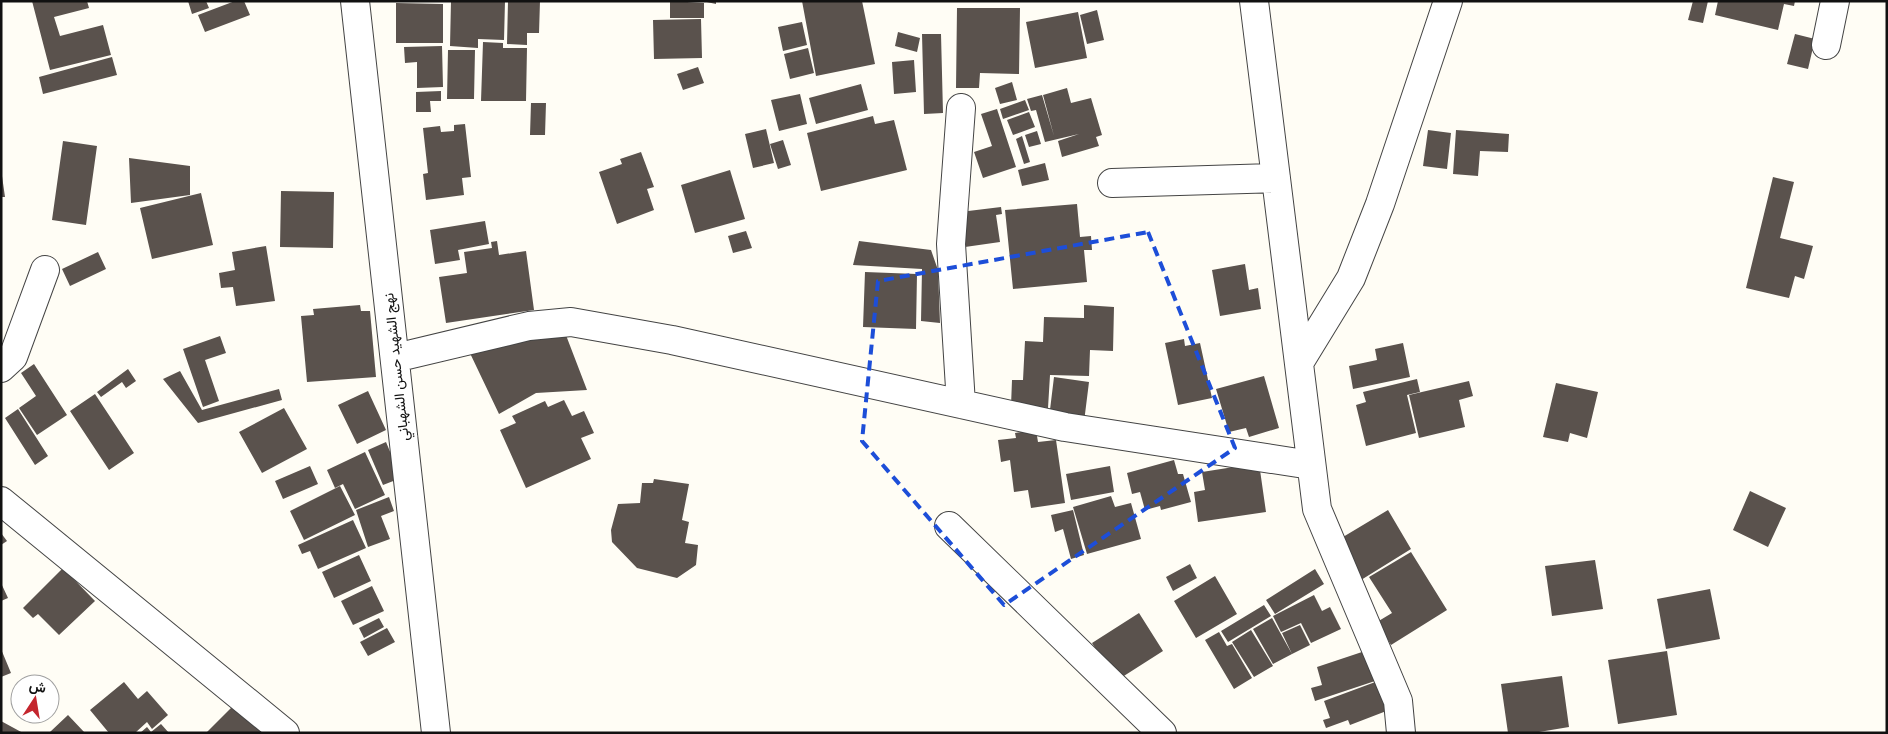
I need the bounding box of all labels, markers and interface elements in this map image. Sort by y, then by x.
street label: نهج الشهيد حسن الشهباني [380,292,416,442]
north arrow [10,674,60,724]
text: ش [28,677,48,697]

